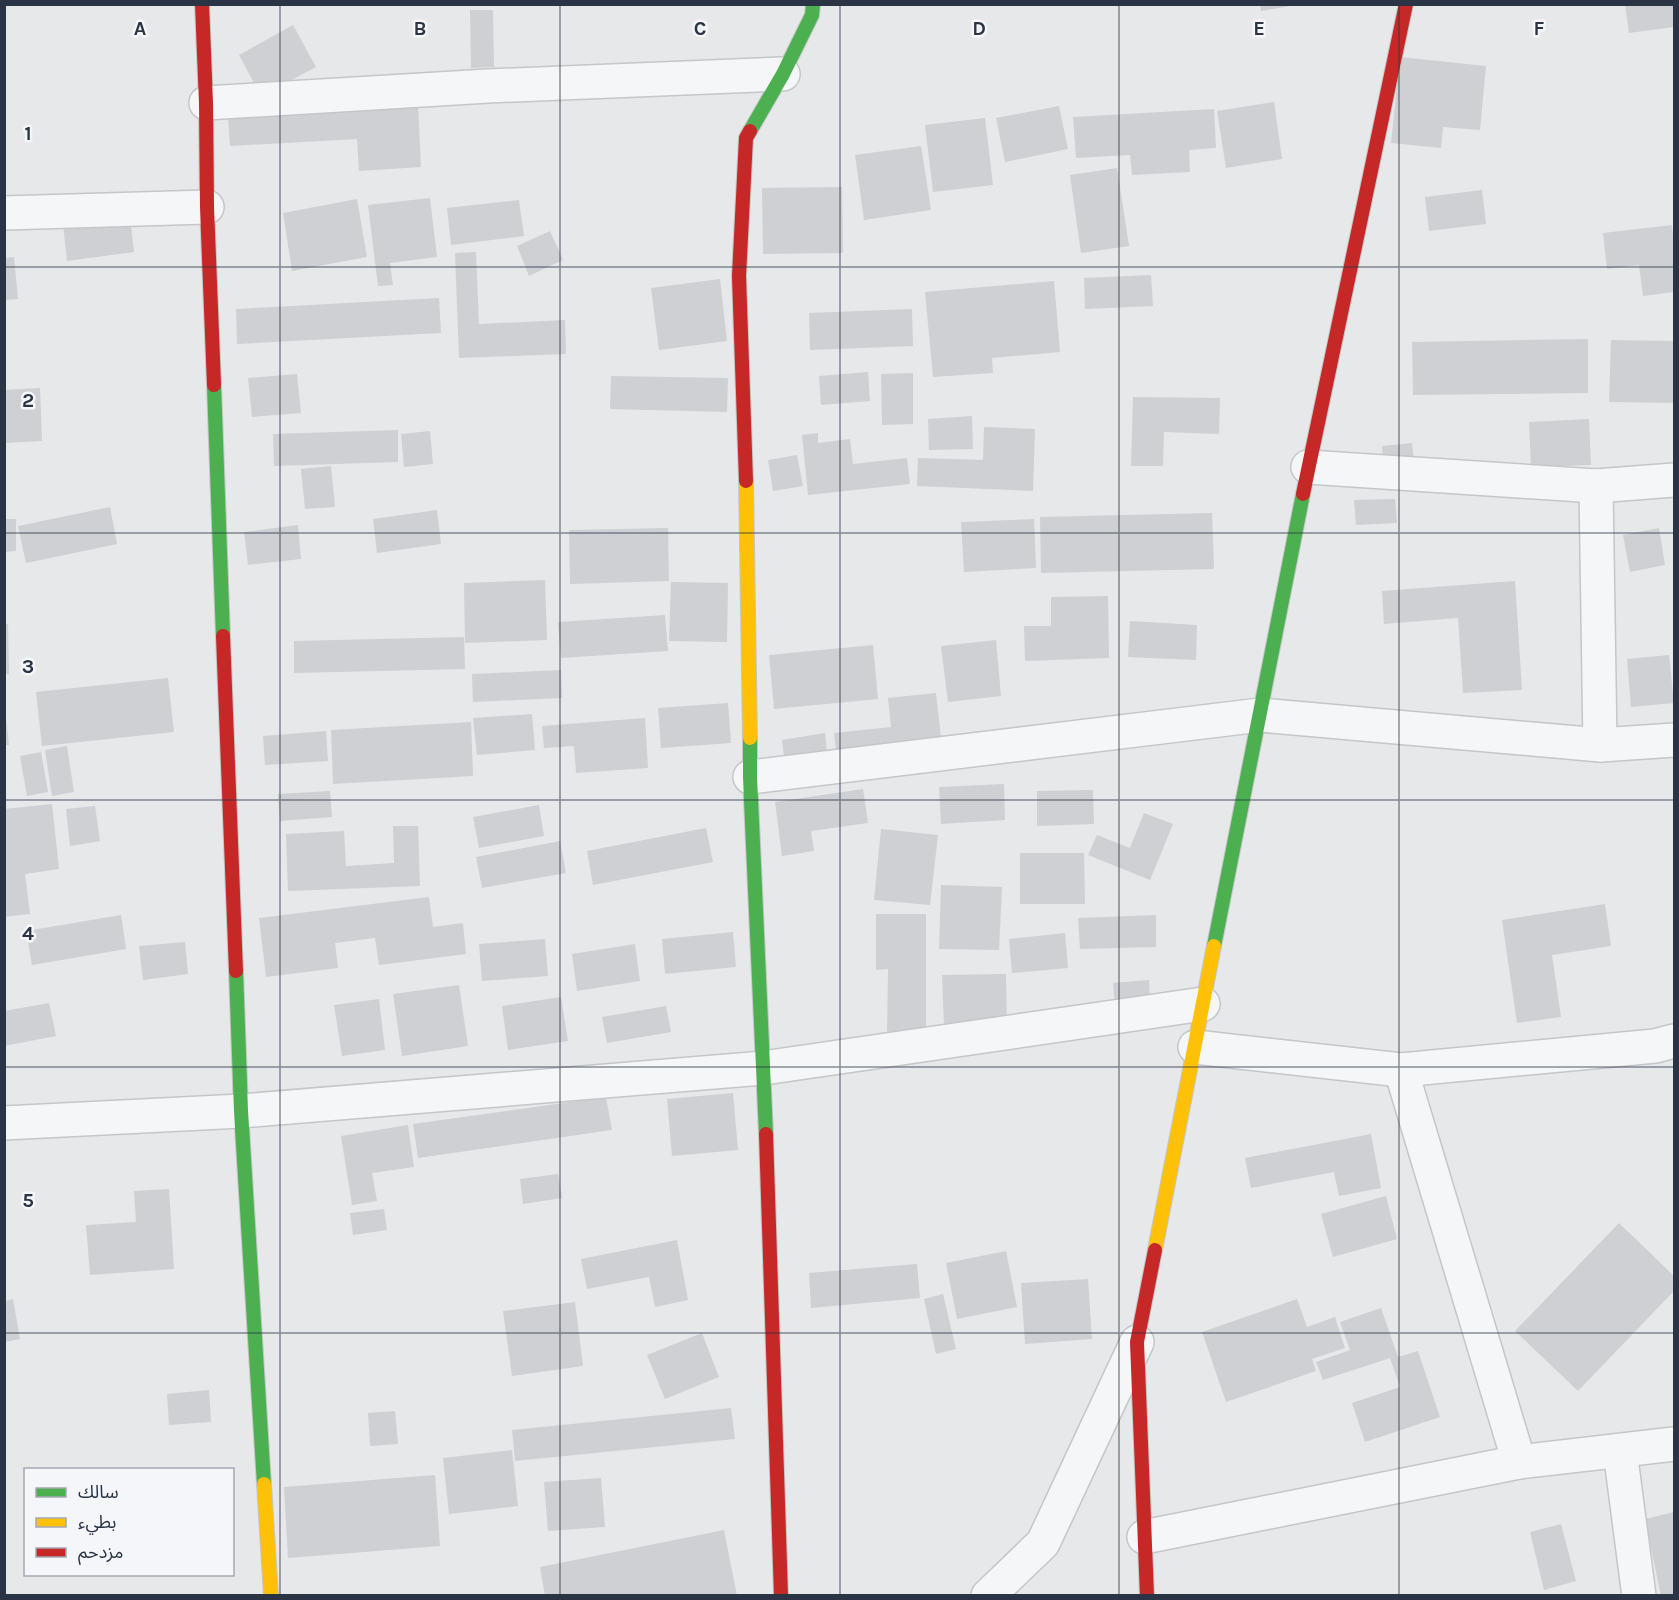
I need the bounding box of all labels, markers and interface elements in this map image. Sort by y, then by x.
text: A [134,17,147,40]
text: B [414,17,426,40]
text: C [694,17,706,40]
text: D [972,17,986,40]
text: E [1253,17,1265,40]
text: F [1534,17,1545,40]
text: 1 [24,122,32,145]
text: 2 [22,389,34,412]
text: 3 [22,655,34,678]
text: 4 [22,922,34,945]
text: 5 [22,1189,34,1212]
legend [24,1468,234,1576]
text: سالك [78,1481,119,1503]
text: بطيء [78,1511,116,1535]
text: مزدحم [78,1541,123,1565]

